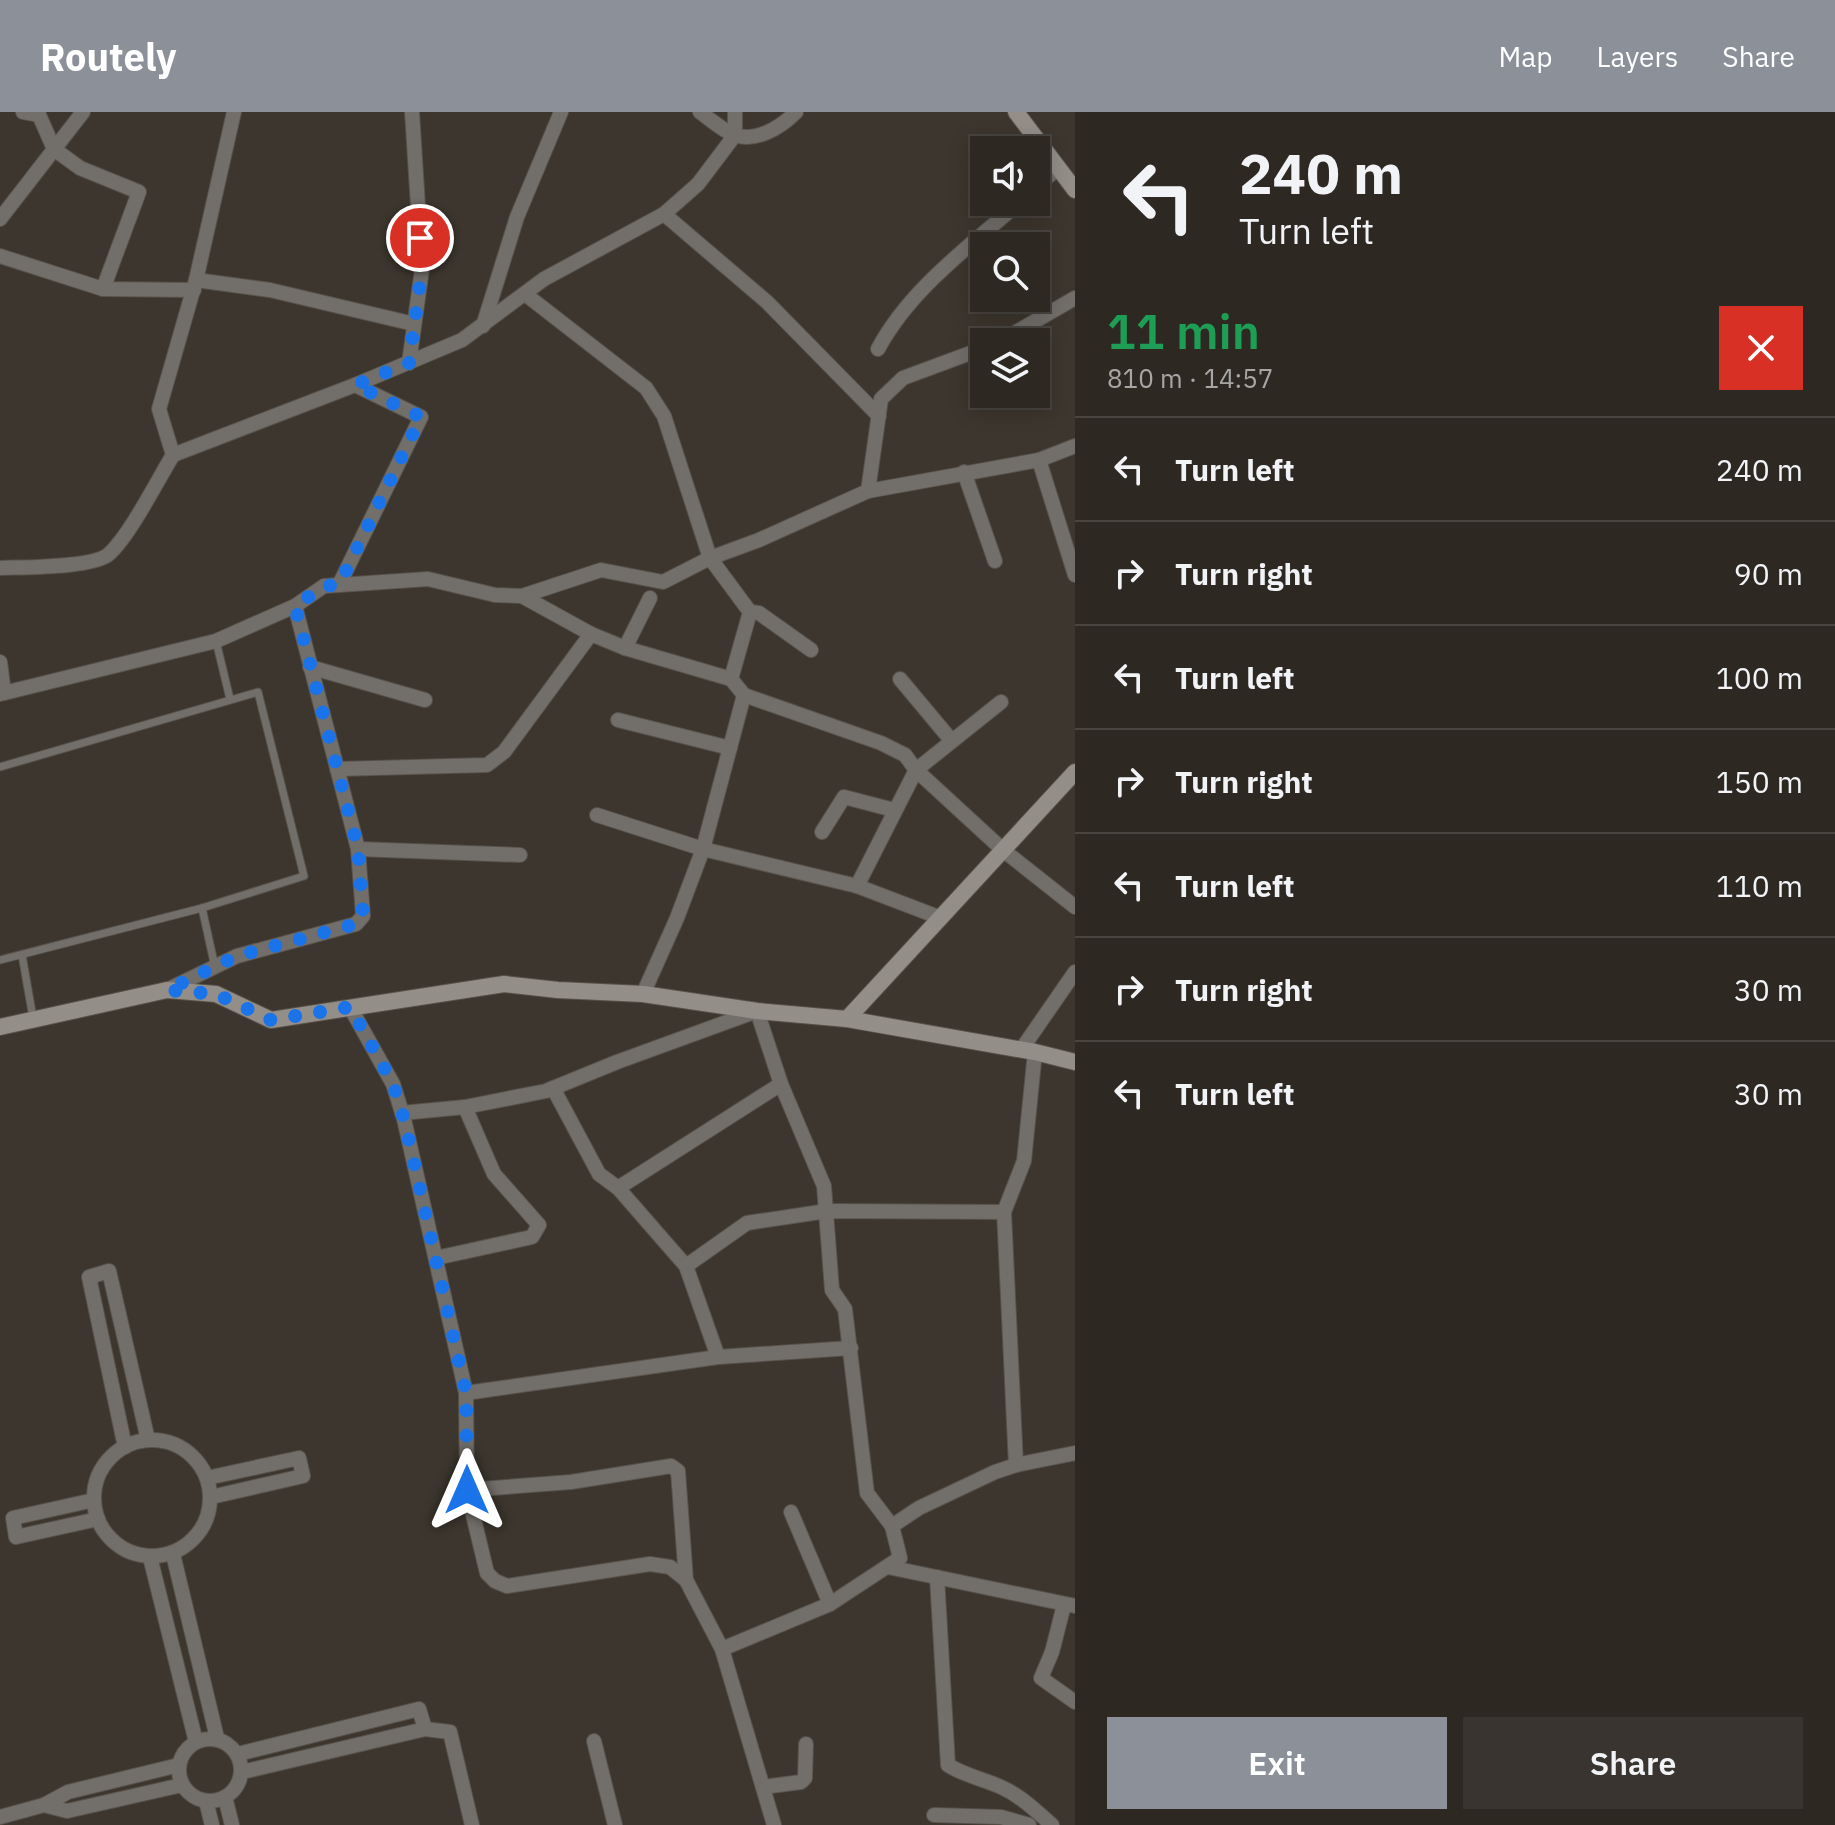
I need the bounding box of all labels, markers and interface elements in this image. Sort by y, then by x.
text: Routely [40,32,176,81]
text: Map [1498,38,1552,75]
text: Layers [1596,38,1678,75]
text: Share [1722,38,1795,75]
map controls [970,136,1050,408]
button: sound [970,136,1050,216]
text: 240 m [1239,137,1403,209]
icon: left [1107,144,1211,248]
pin [386,204,454,272]
text: Turn left [1239,207,1374,254]
icon: arrive [398,216,442,260]
button: search [970,232,1050,312]
text: 11 min [1107,300,1260,362]
button: close [1719,306,1803,390]
button: layers [970,328,1050,408]
text: 810 m · 14:57 [1107,361,1273,395]
icon: left [1107,447,1151,491]
text: Turn left [1175,450,1294,489]
text: 240 m [1716,450,1803,489]
icon: right [1107,551,1151,595]
text: Turn right [1175,554,1313,593]
text: 90 m [1734,554,1803,593]
icon: left [1107,655,1151,699]
text: Turn left [1175,658,1294,697]
text: 100 m [1716,658,1803,697]
icon: right [1107,759,1151,803]
text: Turn right [1175,762,1313,801]
text: 150 m [1716,762,1803,801]
icon: left [1107,863,1151,907]
text: Turn left [1175,866,1294,905]
text: 110 m [1716,866,1803,905]
icon: right [1107,967,1151,1011]
text: Turn right [1175,970,1313,1009]
text: 30 m [1734,970,1803,1009]
icon: left [1107,1071,1151,1115]
text: Turn left [1175,1074,1294,1113]
text: 30 m [1734,1074,1803,1113]
position arrow [425,1448,509,1532]
button: Exit [1107,1717,1447,1809]
button: Share [1463,1717,1803,1809]

